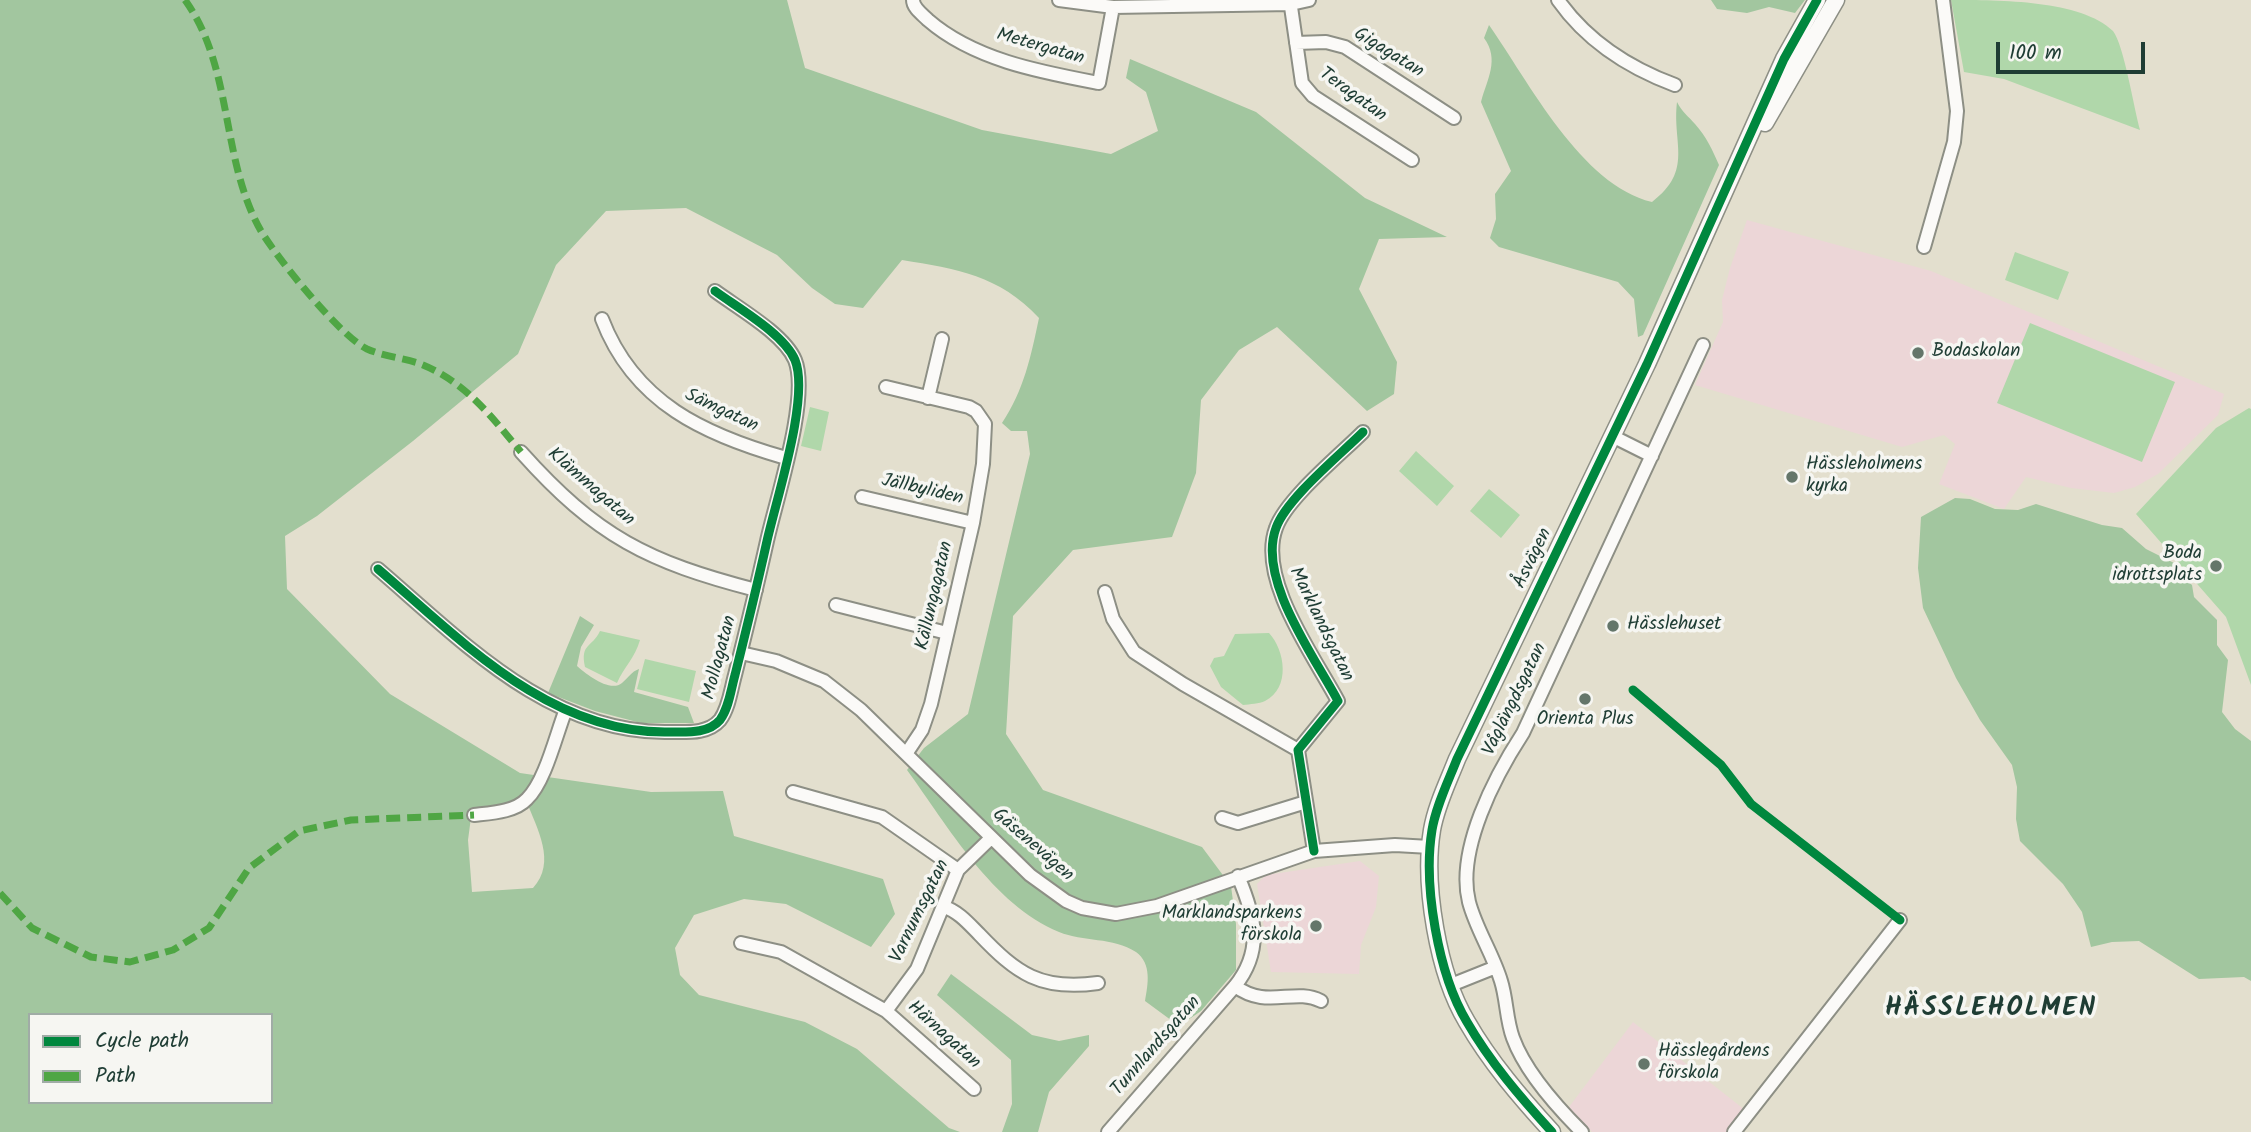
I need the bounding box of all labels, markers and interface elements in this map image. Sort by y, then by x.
street label: Gigagatan [1349,24,1427,84]
street label: Metergatan [994,25,1086,71]
scale bar [1999,28,2148,72]
text: 100 m [2009,37,2062,70]
street label: Teragatan [1314,64,1390,128]
place label: Bodaskolan [1932,342,2020,364]
marker: Bodaskolan [1910,345,1926,361]
street label: Sämgatan [681,385,761,439]
street label: Klämmagatan [542,444,638,532]
place label: Hässleholmens kyrka [1806,455,1922,499]
marker: Hässleholmens kyrka [1784,469,1800,485]
street label: Jällbyliden [879,471,965,511]
street label: Åsvägen [1510,525,1558,593]
street label: Källungagatan [912,539,960,653]
place label: Boda idrottsplats [2112,544,2202,588]
marker: Boda idrottsplats [2208,558,2224,574]
street label: Marklandsgatan [1282,564,1358,686]
street label: Mollagatan [699,613,743,703]
place label: Hässlehuset [1627,615,1721,637]
marker: Hässlehuset [1605,618,1621,634]
street label: Våglängdsgatan [1479,640,1553,760]
marker: Orienta Plus [1577,691,1593,707]
place label: Orienta Plus [1536,710,1634,732]
street label: Gäsenevägen [987,804,1077,888]
street label: Varnumsgatan [886,857,956,967]
place label: Marklandsparkens förskola [1162,904,1302,948]
marker: Marklandsparkens förskola [1308,918,1324,934]
street label: Tunnlandsgatan [1107,992,1207,1102]
district label: HÄSSLEHOLMEN [1886,995,2096,1027]
street label: Härnagatan [901,997,985,1075]
legend [28,1013,273,1104]
text: Cycle path [95,1025,189,1058]
place label: Hässlegårdens förskola [1658,1042,1770,1086]
marker: Hässlegårdens förskola [1636,1056,1652,1072]
text: Path [95,1060,136,1093]

